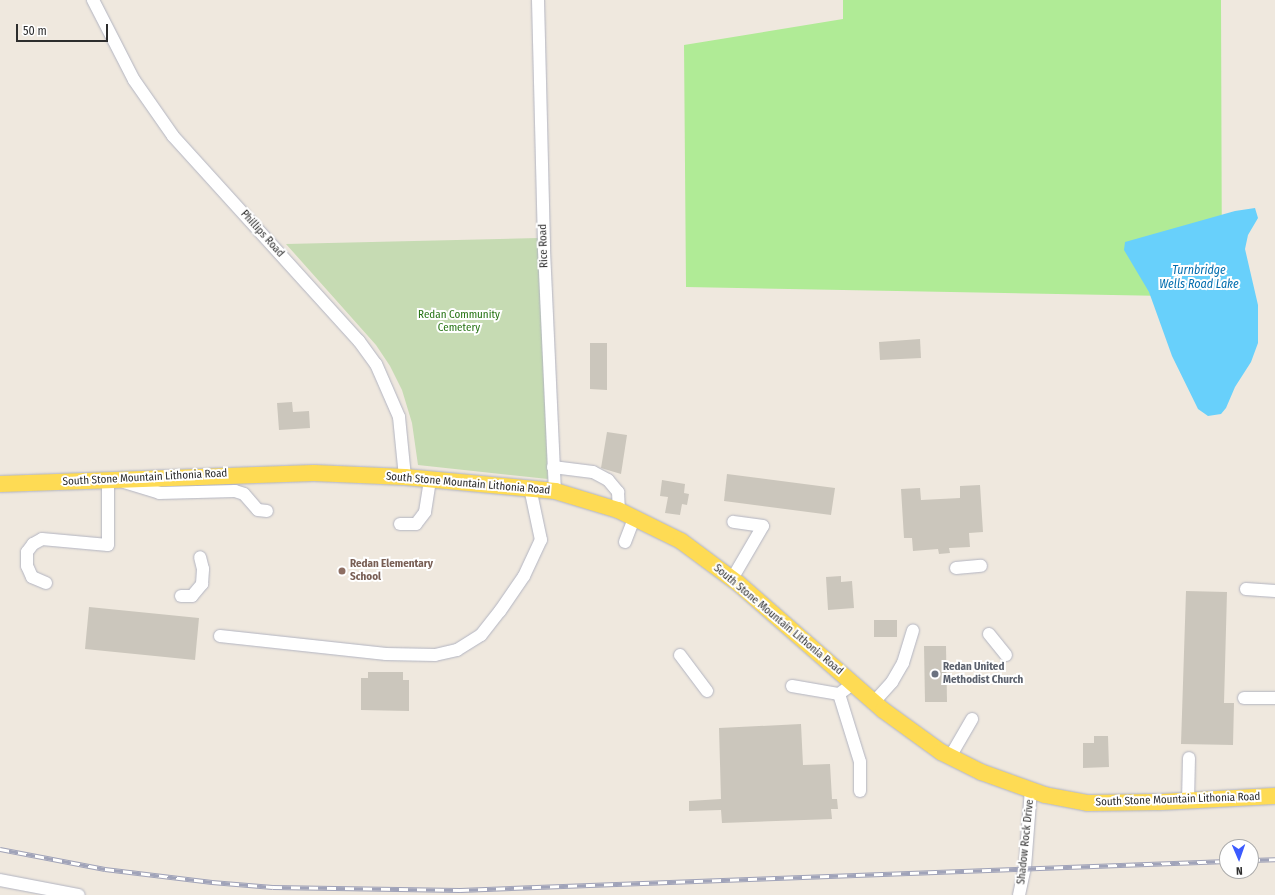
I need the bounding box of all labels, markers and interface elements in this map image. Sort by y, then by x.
scale bar [18,16,110,42]
text: 50 m [23,24,47,38]
street label: Phillips Road [237,208,287,260]
street label: Rice Road [537,224,551,268]
water label: Turnbridge Wells Road Lake [1159,264,1239,292]
park label: Redan Community Cemetery [418,309,500,335]
street label: South Stone Mountain Lithonia Road [62,467,228,489]
street label: South Stone Mountain Lithonia Road [385,470,551,498]
place label: Redan Elementary School [350,558,433,584]
street label: South Stone Mountain Lithonia Road [711,562,845,678]
marker: Redan Elementary School [337,566,347,576]
place label: Redan United Methodist Church [943,661,1023,687]
marker: Redan United Methodist Church [930,669,940,679]
street label: South Stone Mountain Lithonia Road [1095,791,1261,809]
street label: Shadow Rock Drive [1015,799,1037,885]
north arrow [1219,839,1259,879]
text: N [1236,864,1243,877]

